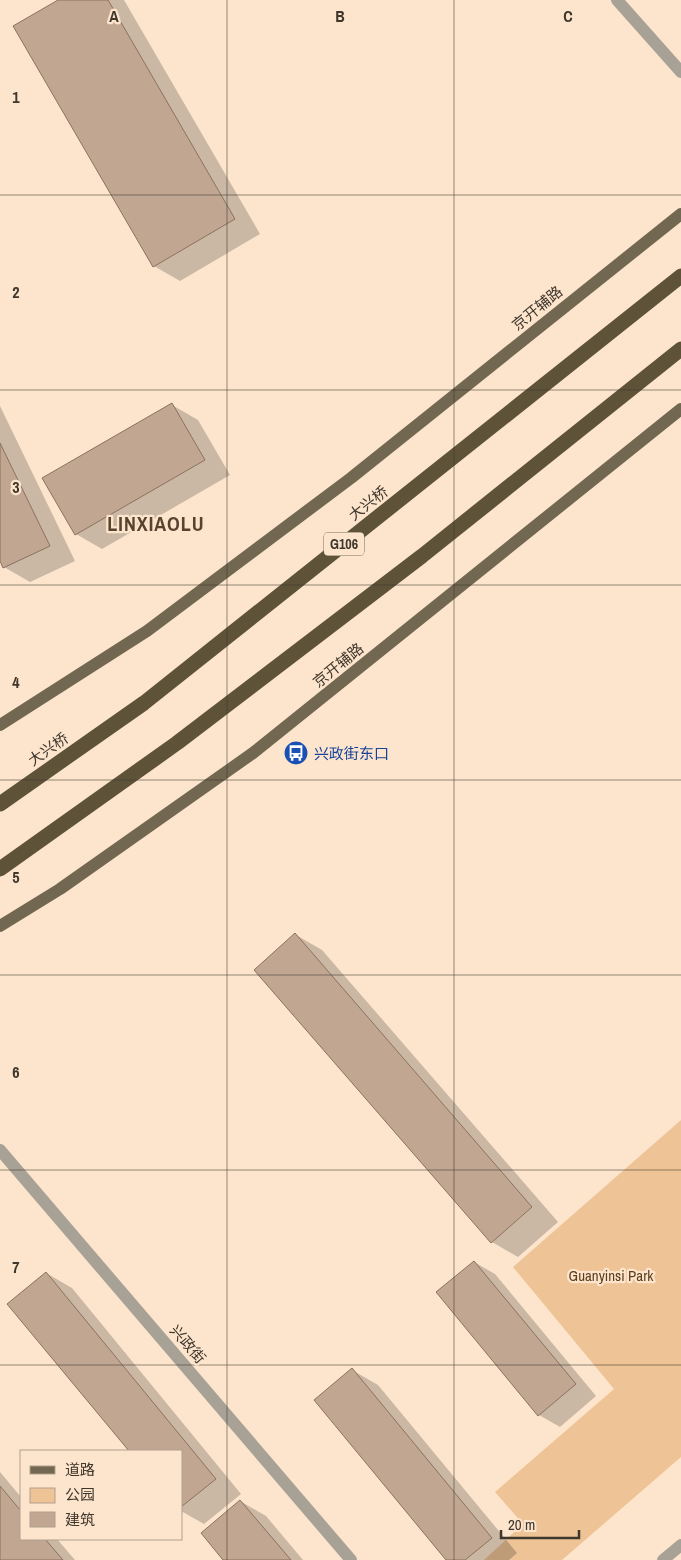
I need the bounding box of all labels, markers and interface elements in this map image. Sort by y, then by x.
text: A [109,5,119,27]
text: B [335,5,345,27]
text: C [563,5,573,27]
text: 1 [12,86,20,108]
text: 2 [12,281,20,303]
street label: 京开辅路 [507,281,567,335]
text: 3 [12,476,20,498]
street label: 大兴桥 [344,481,392,525]
district label: LINXIAOLU [107,510,205,537]
road number: G106 [324,532,364,556]
street label: 京开辅路 [308,638,368,692]
text: 4 [12,671,20,693]
street label: 大兴桥 [24,727,72,771]
bus stop icon: 兴政街东口 [283,740,309,766]
place label: 兴政街东口 [314,743,389,764]
text: 5 [12,866,20,888]
text: 6 [12,1061,20,1083]
text: 7 [12,1256,20,1278]
park label: Guanyinsi Park [569,1265,654,1286]
street label: 兴政街 [165,1320,211,1368]
legend [20,1450,182,1540]
text: 道路 [65,1459,95,1480]
text: 公园 [65,1484,95,1505]
scale bar [501,1508,578,1540]
text: 建筑 [65,1509,95,1530]
text: 20 m [508,1514,535,1535]

